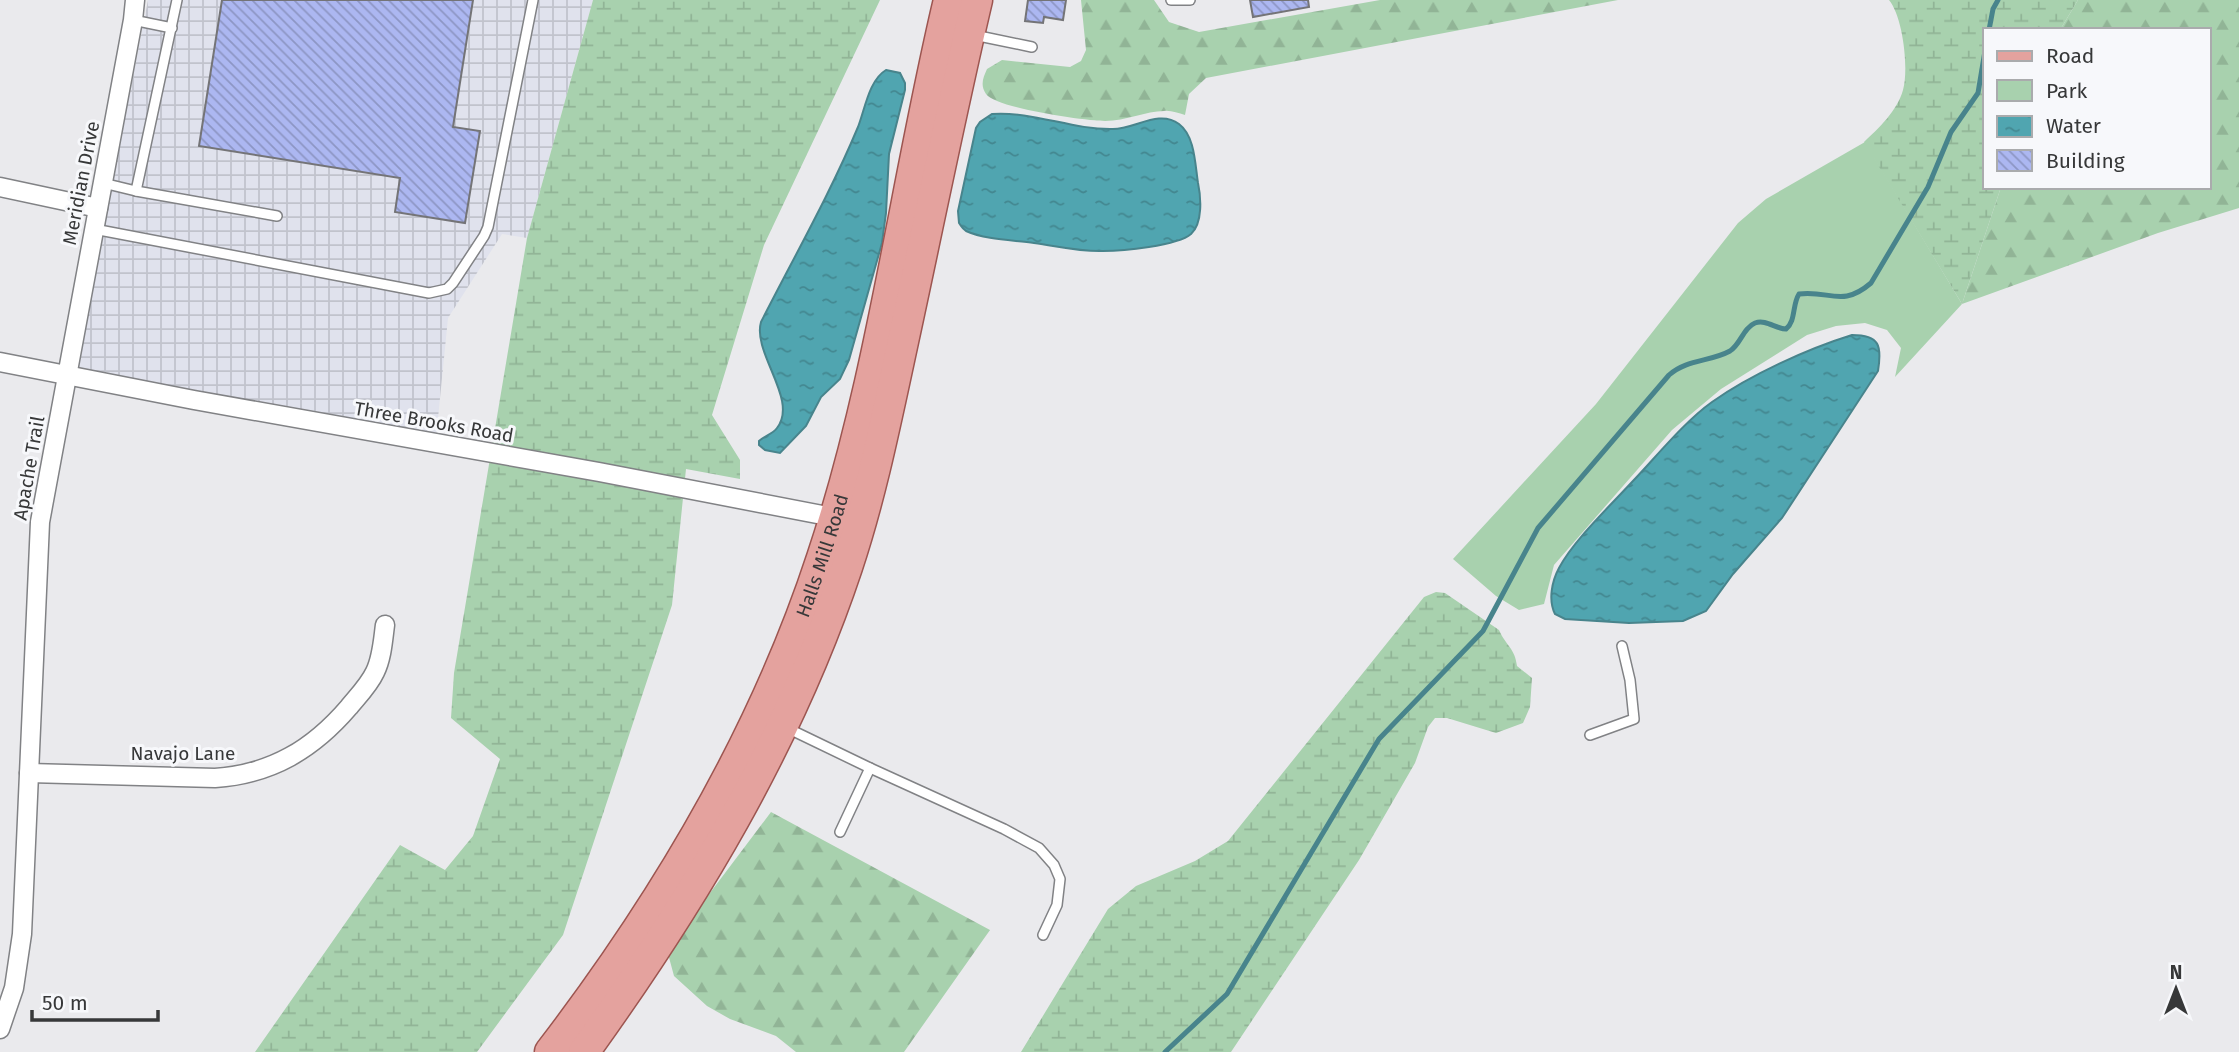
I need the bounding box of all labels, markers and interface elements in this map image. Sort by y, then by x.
legend [1983,28,2211,189]
text: Road [2046,43,2094,69]
text: Park [2046,78,2088,104]
text: Water [2046,113,2101,139]
street label: Meridian Drive [58,119,104,247]
text: Building [2046,148,2125,174]
street label: Three Brooks Road [353,397,515,447]
street label: Apache Trail [9,414,50,522]
street label: Halls Mill Road [791,491,853,620]
street label: Navajo Lane [131,742,235,765]
north arrow [2141,954,2211,1024]
text: N [2170,961,2182,984]
scale bar [32,978,158,1022]
text: 50 m [42,990,88,1016]

